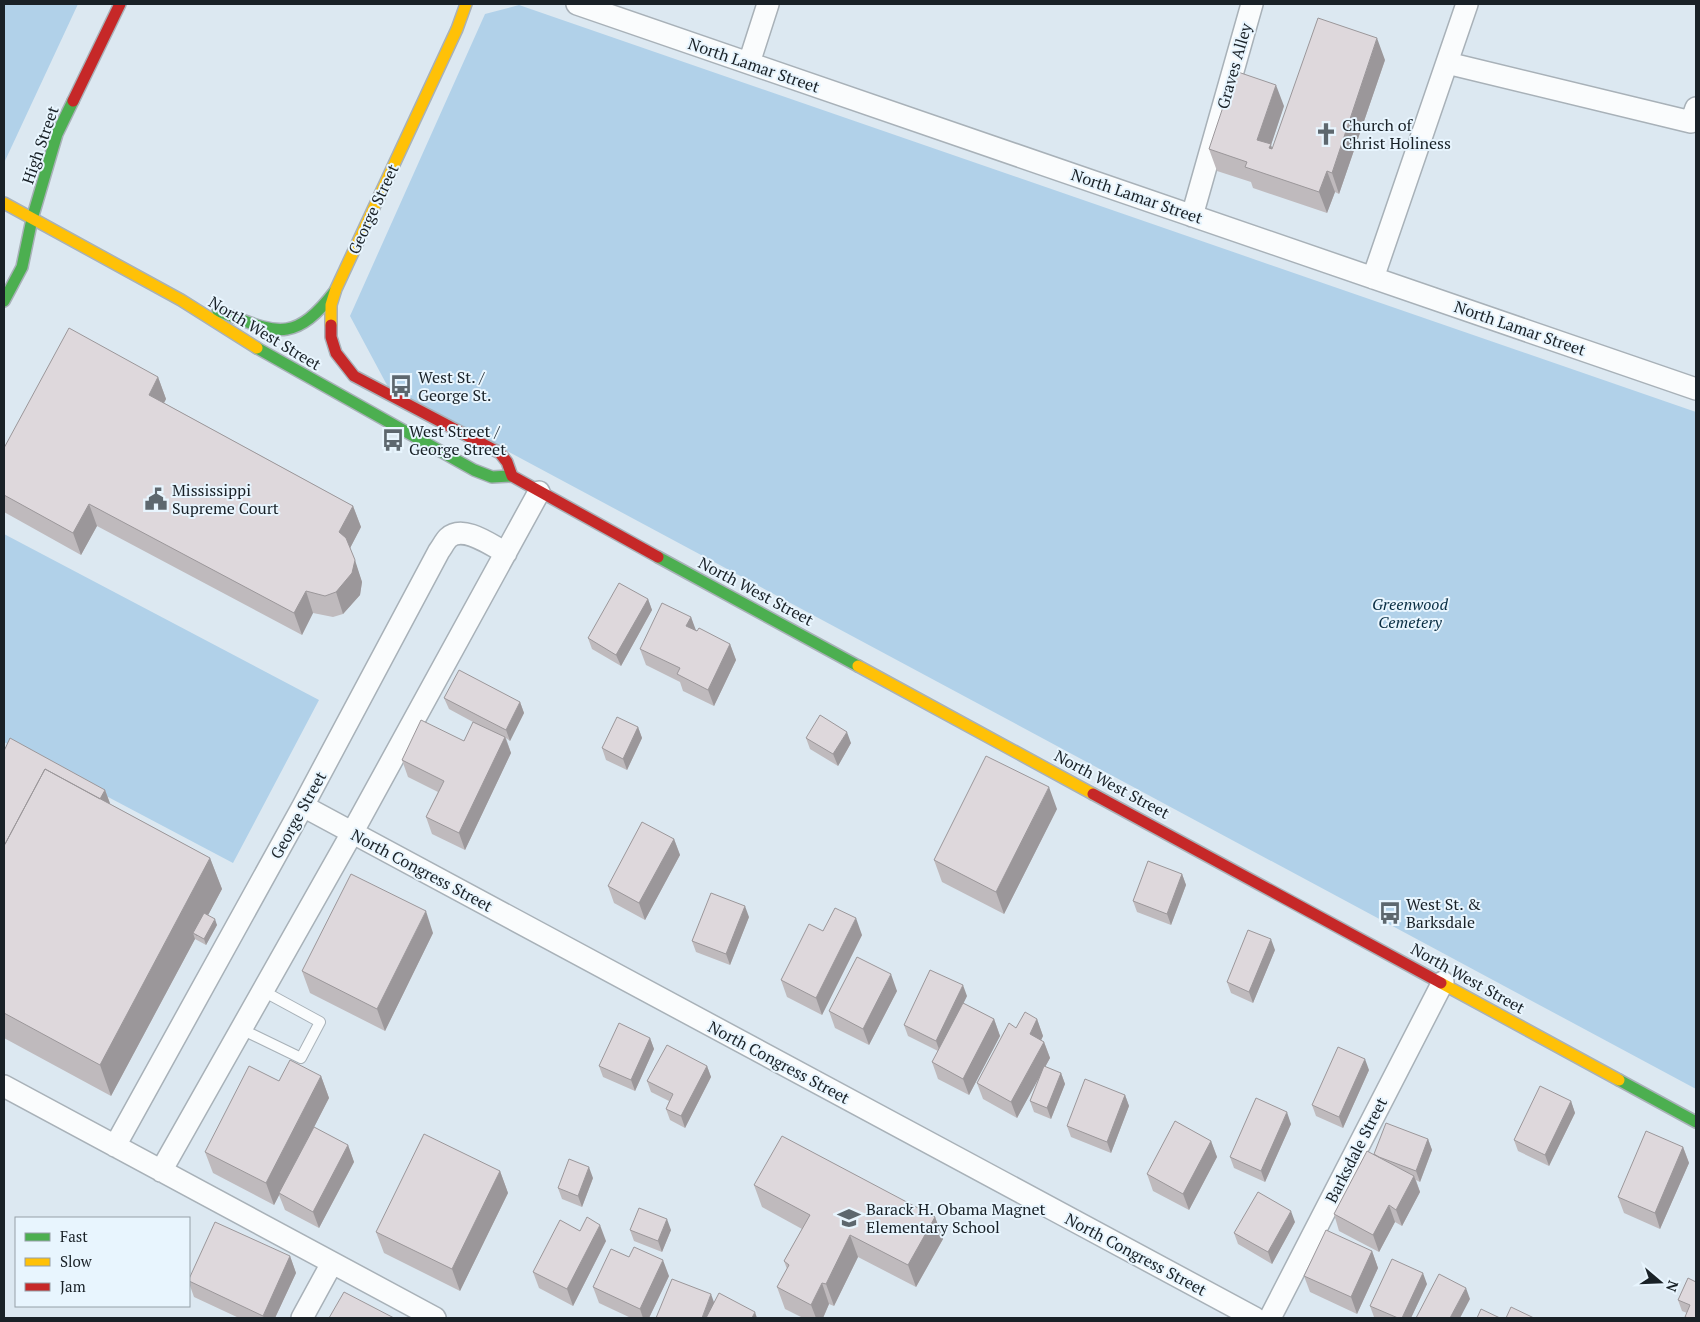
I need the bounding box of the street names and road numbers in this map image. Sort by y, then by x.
street label: Graves Alley [1211,20,1257,111]
street label: North Lamar Street [685,32,823,98]
street label: High Street [16,103,64,187]
street label: George Street [343,160,404,258]
street label: North Lamar Street [1068,163,1206,229]
street label: North West Street [205,291,325,375]
street label: North Lamar Street [1451,295,1589,361]
street label: North West Street [695,551,817,631]
street label: North West Street [1051,744,1173,824]
street label: George Street [265,767,331,863]
street label: North Congress Street [347,823,497,917]
street label: North West Street [1407,938,1529,1019]
street label: North Congress Street [704,1015,854,1109]
street label: Barksdale Street [1320,1093,1392,1207]
street label: North Congress Street [1061,1207,1211,1301]

